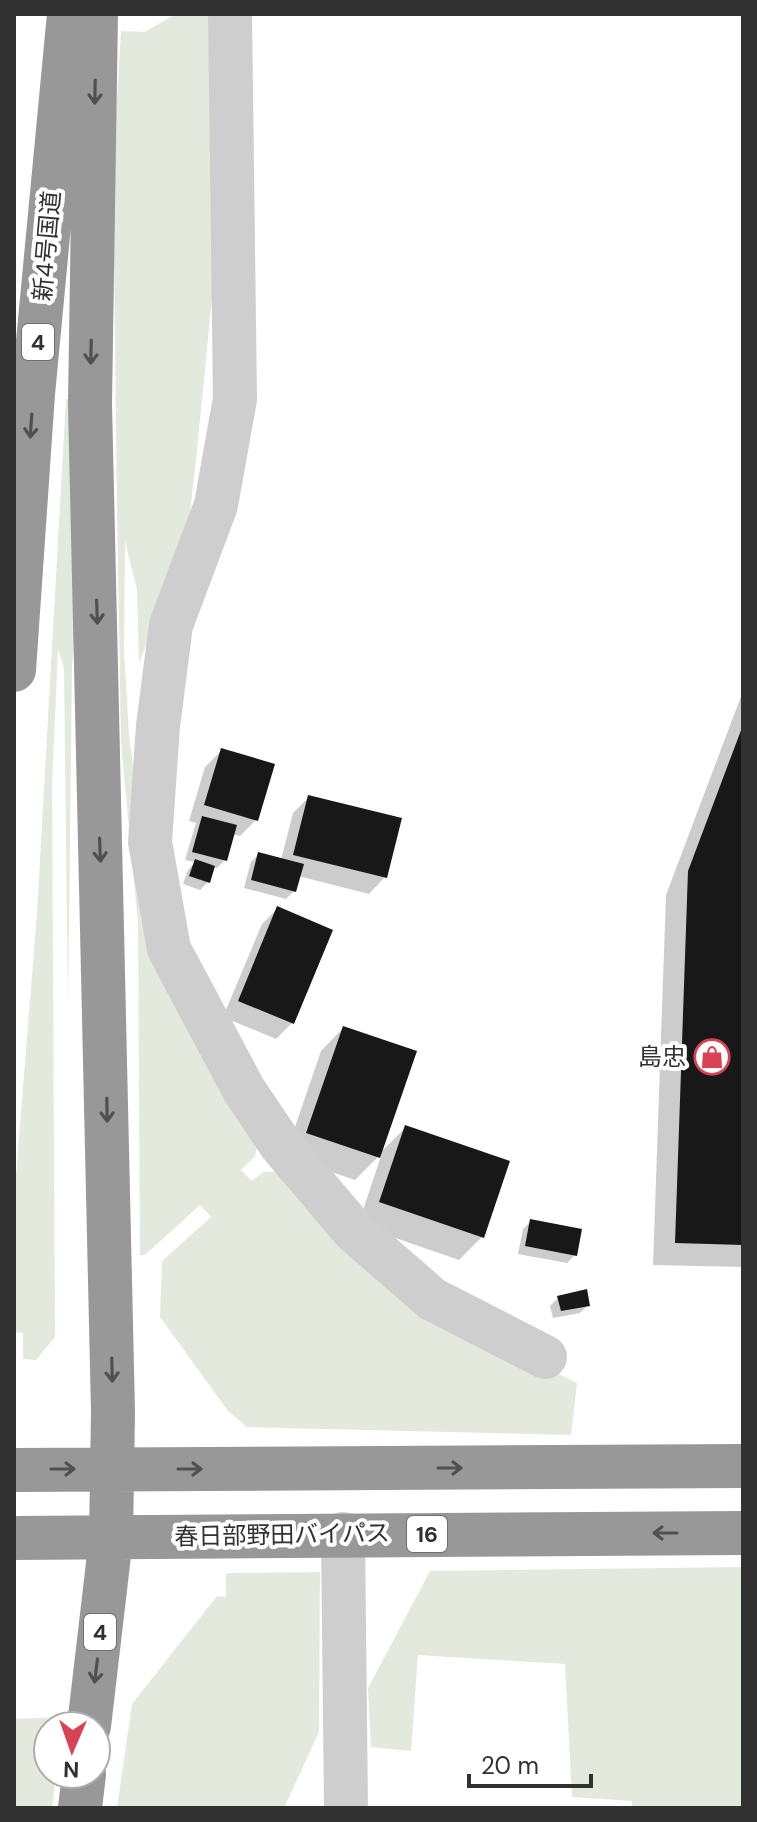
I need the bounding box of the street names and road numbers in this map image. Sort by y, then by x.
street label: 新4号国道 [26,190,67,302]
road number: 4 [22,324,54,360]
road number: 16 [407,1516,447,1552]
street label: 春日部野田バイパス [174,1517,390,1552]
road number: 4 [84,1614,116,1650]

